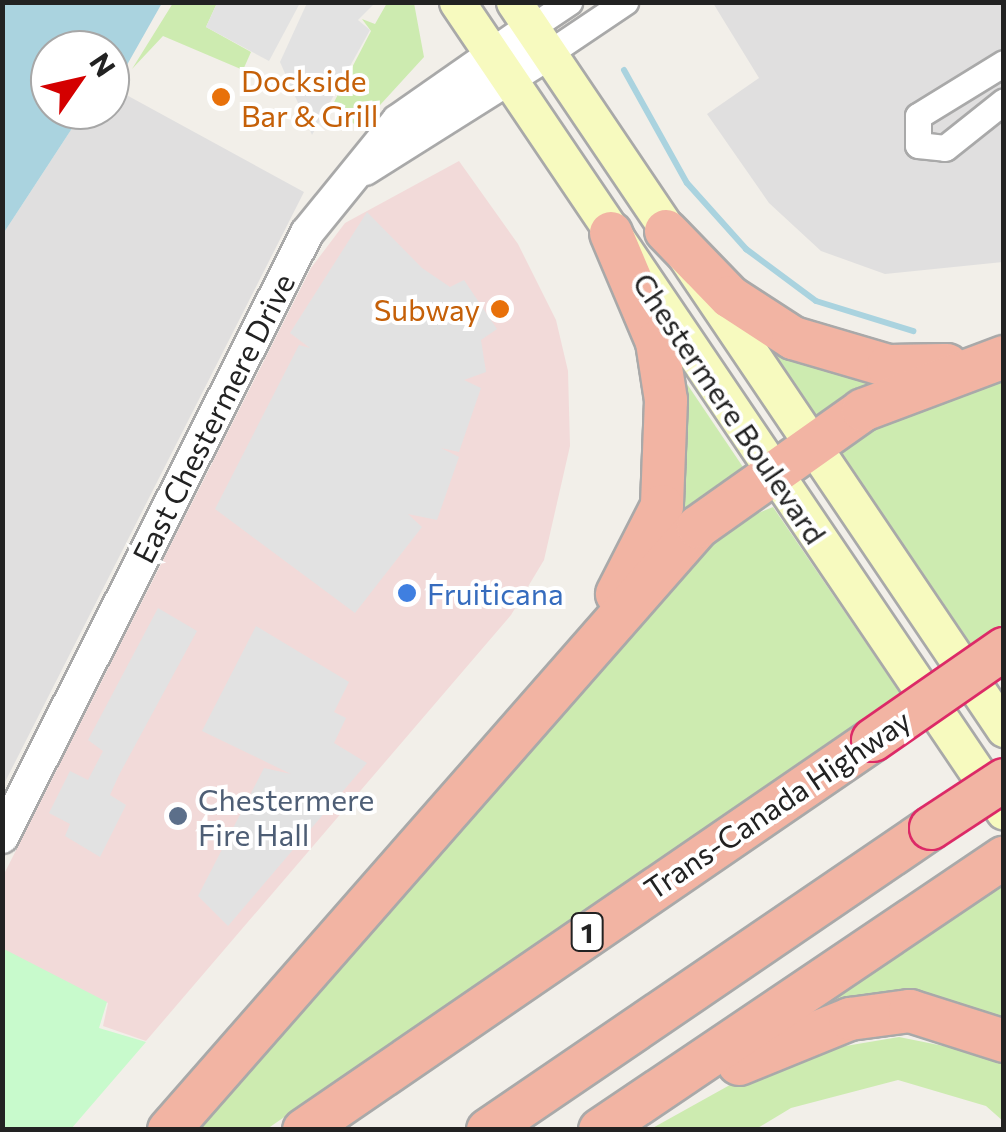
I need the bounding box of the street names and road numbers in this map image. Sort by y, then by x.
street label: Chestermere Boulevard [626,266,834,550]
street label: East Chestermere Drive [124,267,302,569]
street label: Trans-Canada Highway [637,701,917,907]
road number: 1 [570,909,604,955]

